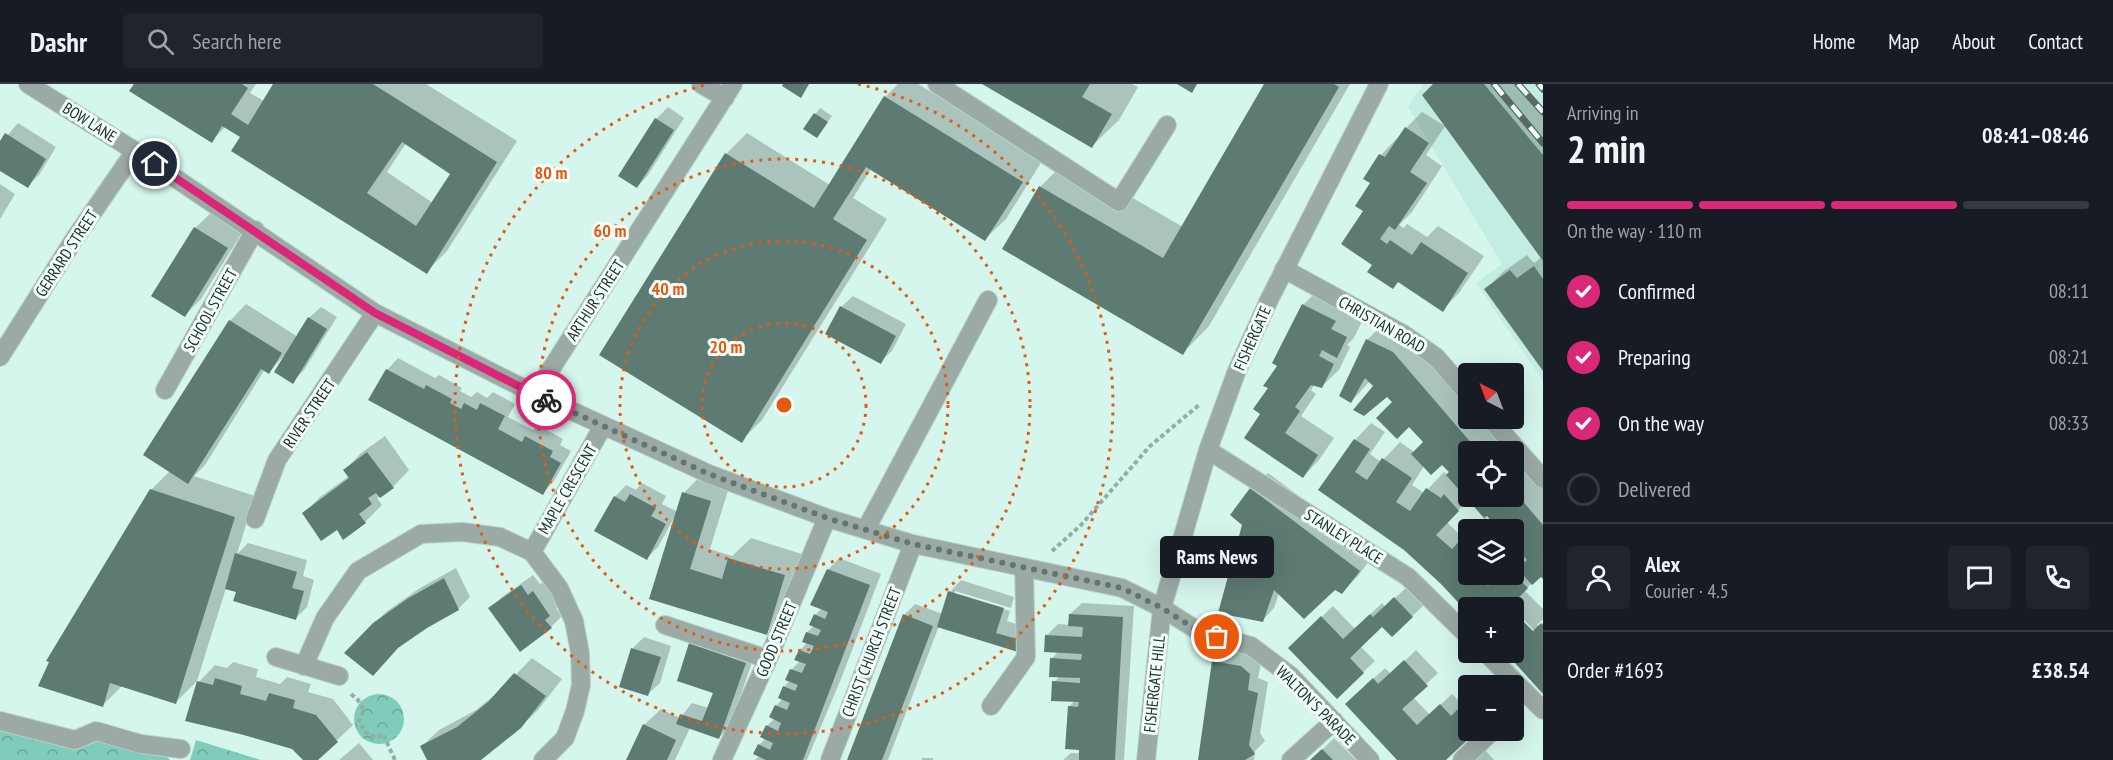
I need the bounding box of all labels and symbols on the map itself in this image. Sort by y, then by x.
street label: BOW LANE [59,98,121,146]
pin [129,138,180,189]
text: 80 m [535,161,567,184]
street label: GERRARD STREET [31,206,101,300]
text: 60 m [594,219,626,242]
street label: ARTHUR STREET [562,256,628,344]
street label: SCHOOL STREET [179,265,241,355]
text: 40 m [652,277,684,300]
street label: CHRISTIAN ROAD [1335,291,1429,357]
street label: FISHERGATE [1229,303,1275,373]
text: 20 m [710,335,742,358]
north arrow [1458,363,1524,429]
courier [516,370,576,430]
street label: RIVER STREET [279,375,339,451]
centre of rings [774,395,794,415]
street label: MAPLE CRESCENT [533,440,601,538]
street label: STANLEY PLACE [1301,504,1387,568]
callout: Rams News [1160,535,1274,577]
street label: CHRIST CHURCH STREET [837,584,905,720]
street label: GOOD STREET [751,598,801,680]
pin [1191,611,1242,662]
street label: FISHERGATE HILL [1139,634,1169,733]
street label: WALTON'S PARADE [1272,661,1360,749]

